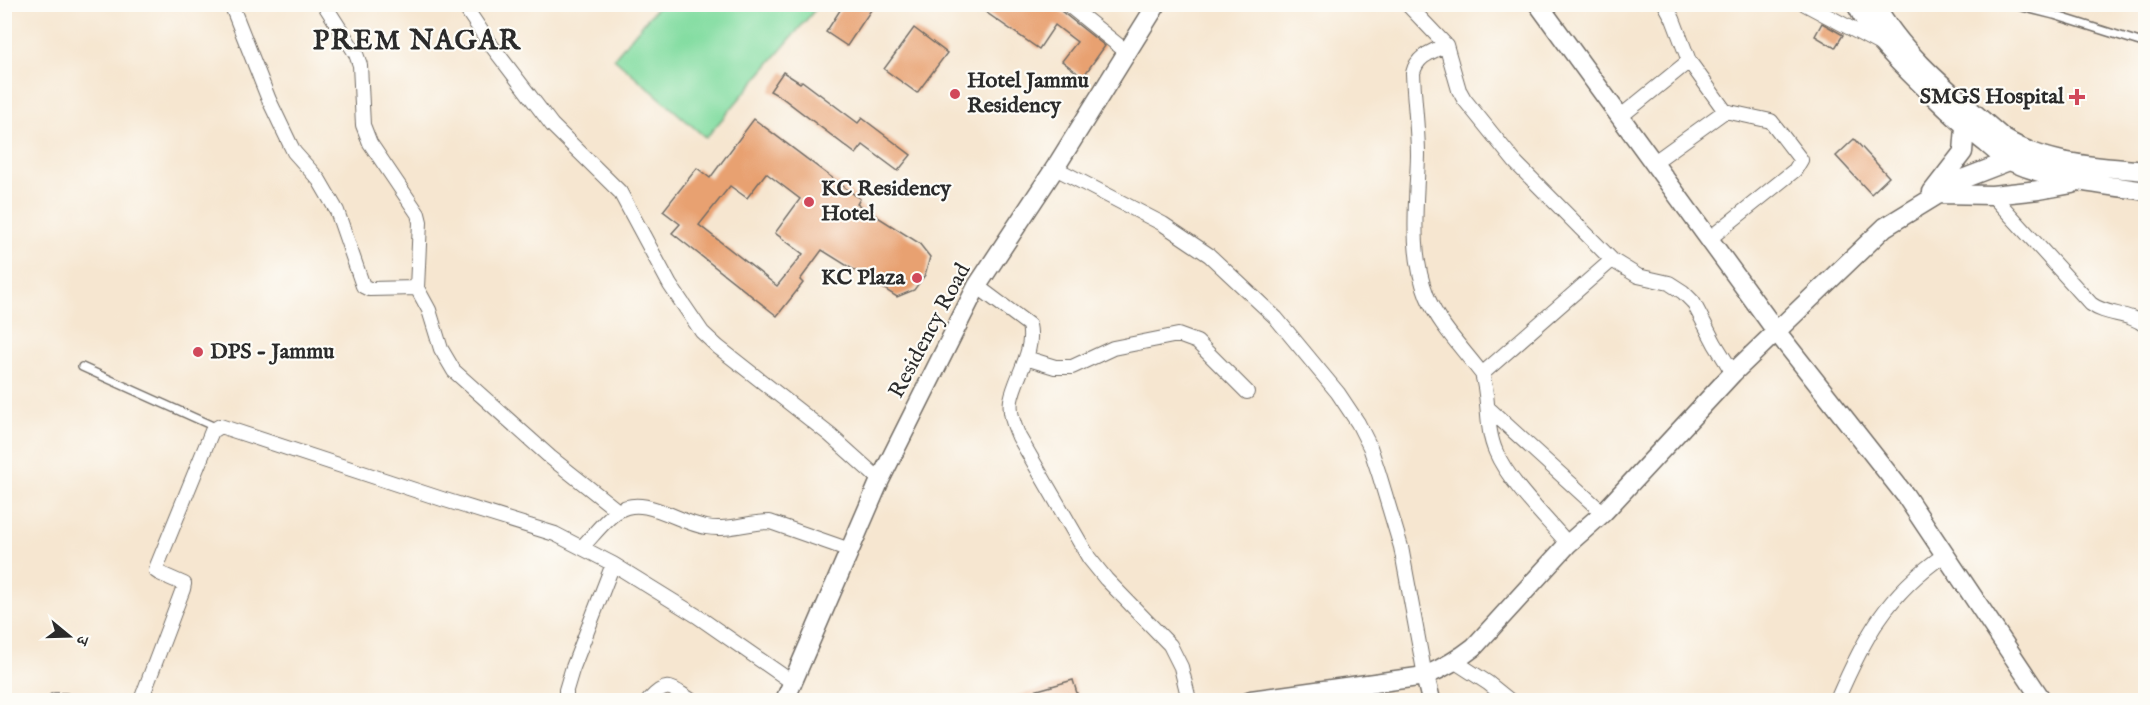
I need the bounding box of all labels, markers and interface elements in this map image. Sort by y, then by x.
district label: PREM NAGAR [313,24,522,59]
place label: Hotel Jammu Residency [967,67,1090,120]
place label: SMGS Hospital [1920,83,2065,111]
marker: Hotel Jammu Residency [948,87,962,101]
marker: SMGS Hospital [2068,88,2086,106]
place label: KC Residency Hotel [821,175,952,228]
marker: KC Residency Hotel [802,195,816,209]
street label: Residency Road [883,259,977,403]
place label: KC Plaza [821,264,905,292]
marker: KC Plaza [910,271,924,285]
place label: DPS - Jammu [210,338,335,366]
marker: DPS - Jammu [191,345,205,359]
north arrow [39,606,99,666]
text: उ [70,632,92,649]

